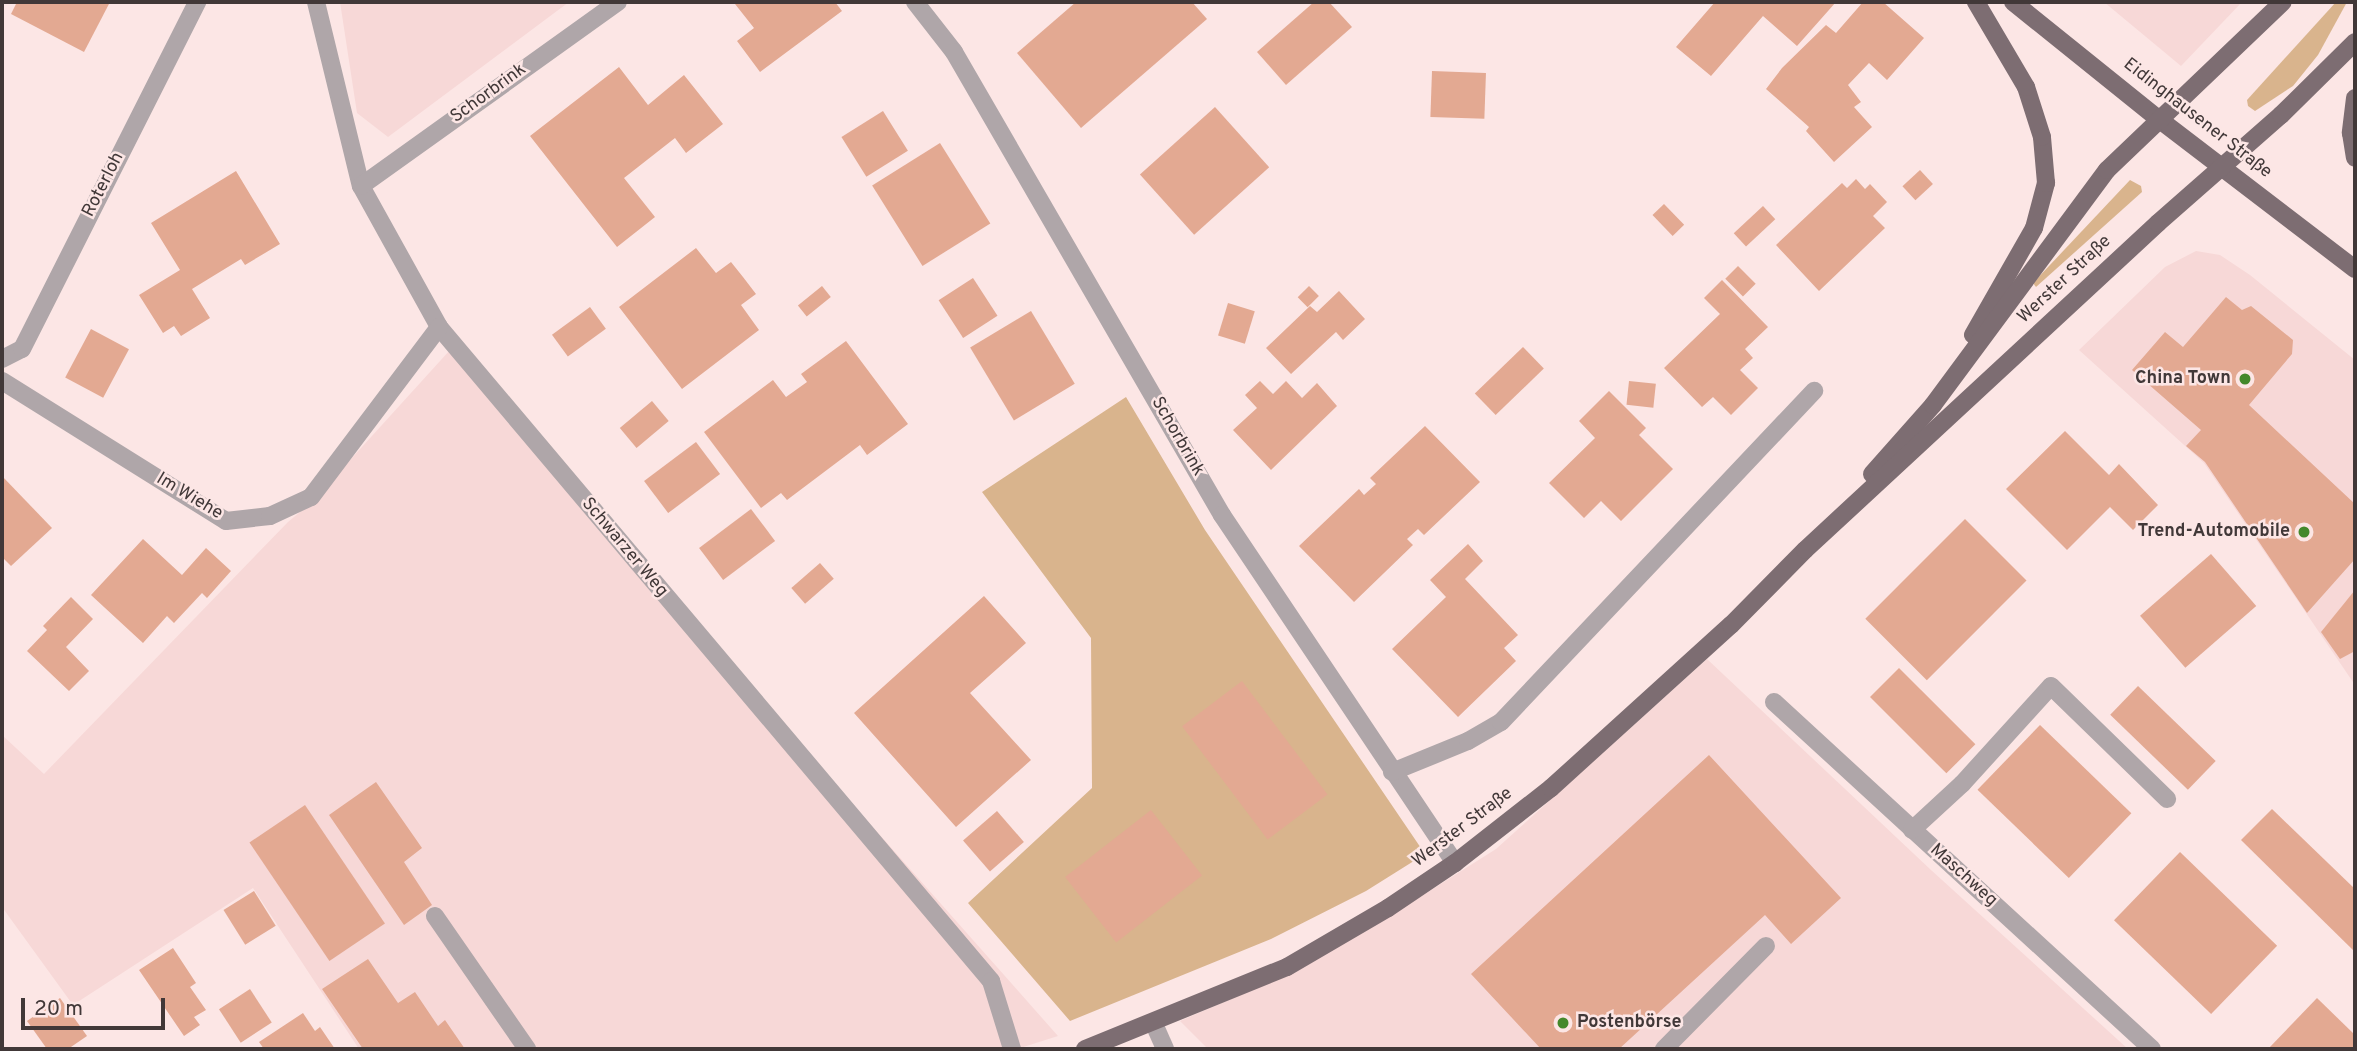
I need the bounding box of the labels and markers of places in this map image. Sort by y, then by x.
place label: China Town [2135,368,2231,390]
marker: China Town [2237,371,2253,387]
place label: Trend-Automobile [2137,521,2290,543]
marker: Trend-Automobile [2296,524,2312,540]
place label: Postenbörse [1577,1012,1681,1034]
marker: Postenbörse [1555,1015,1571,1031]

